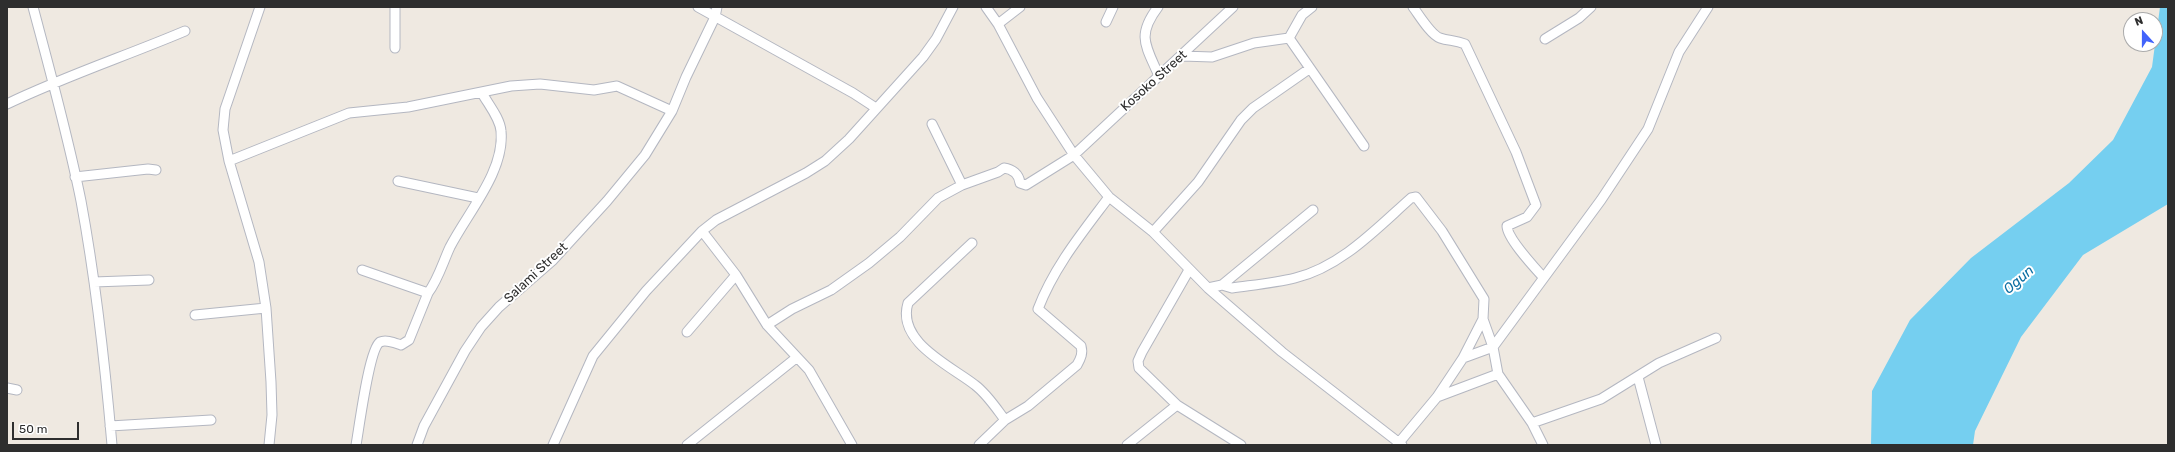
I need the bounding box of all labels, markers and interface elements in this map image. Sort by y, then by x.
north arrow [2123,12,2163,52]
text: N [2133,14,2145,29]
street label: Kosoko Street [1118,47,1190,115]
street label: Salami Street [501,240,571,306]
water label: Ogun [2000,262,2038,298]
scale bar [14,414,81,440]
text: 50 m [19,422,47,436]

